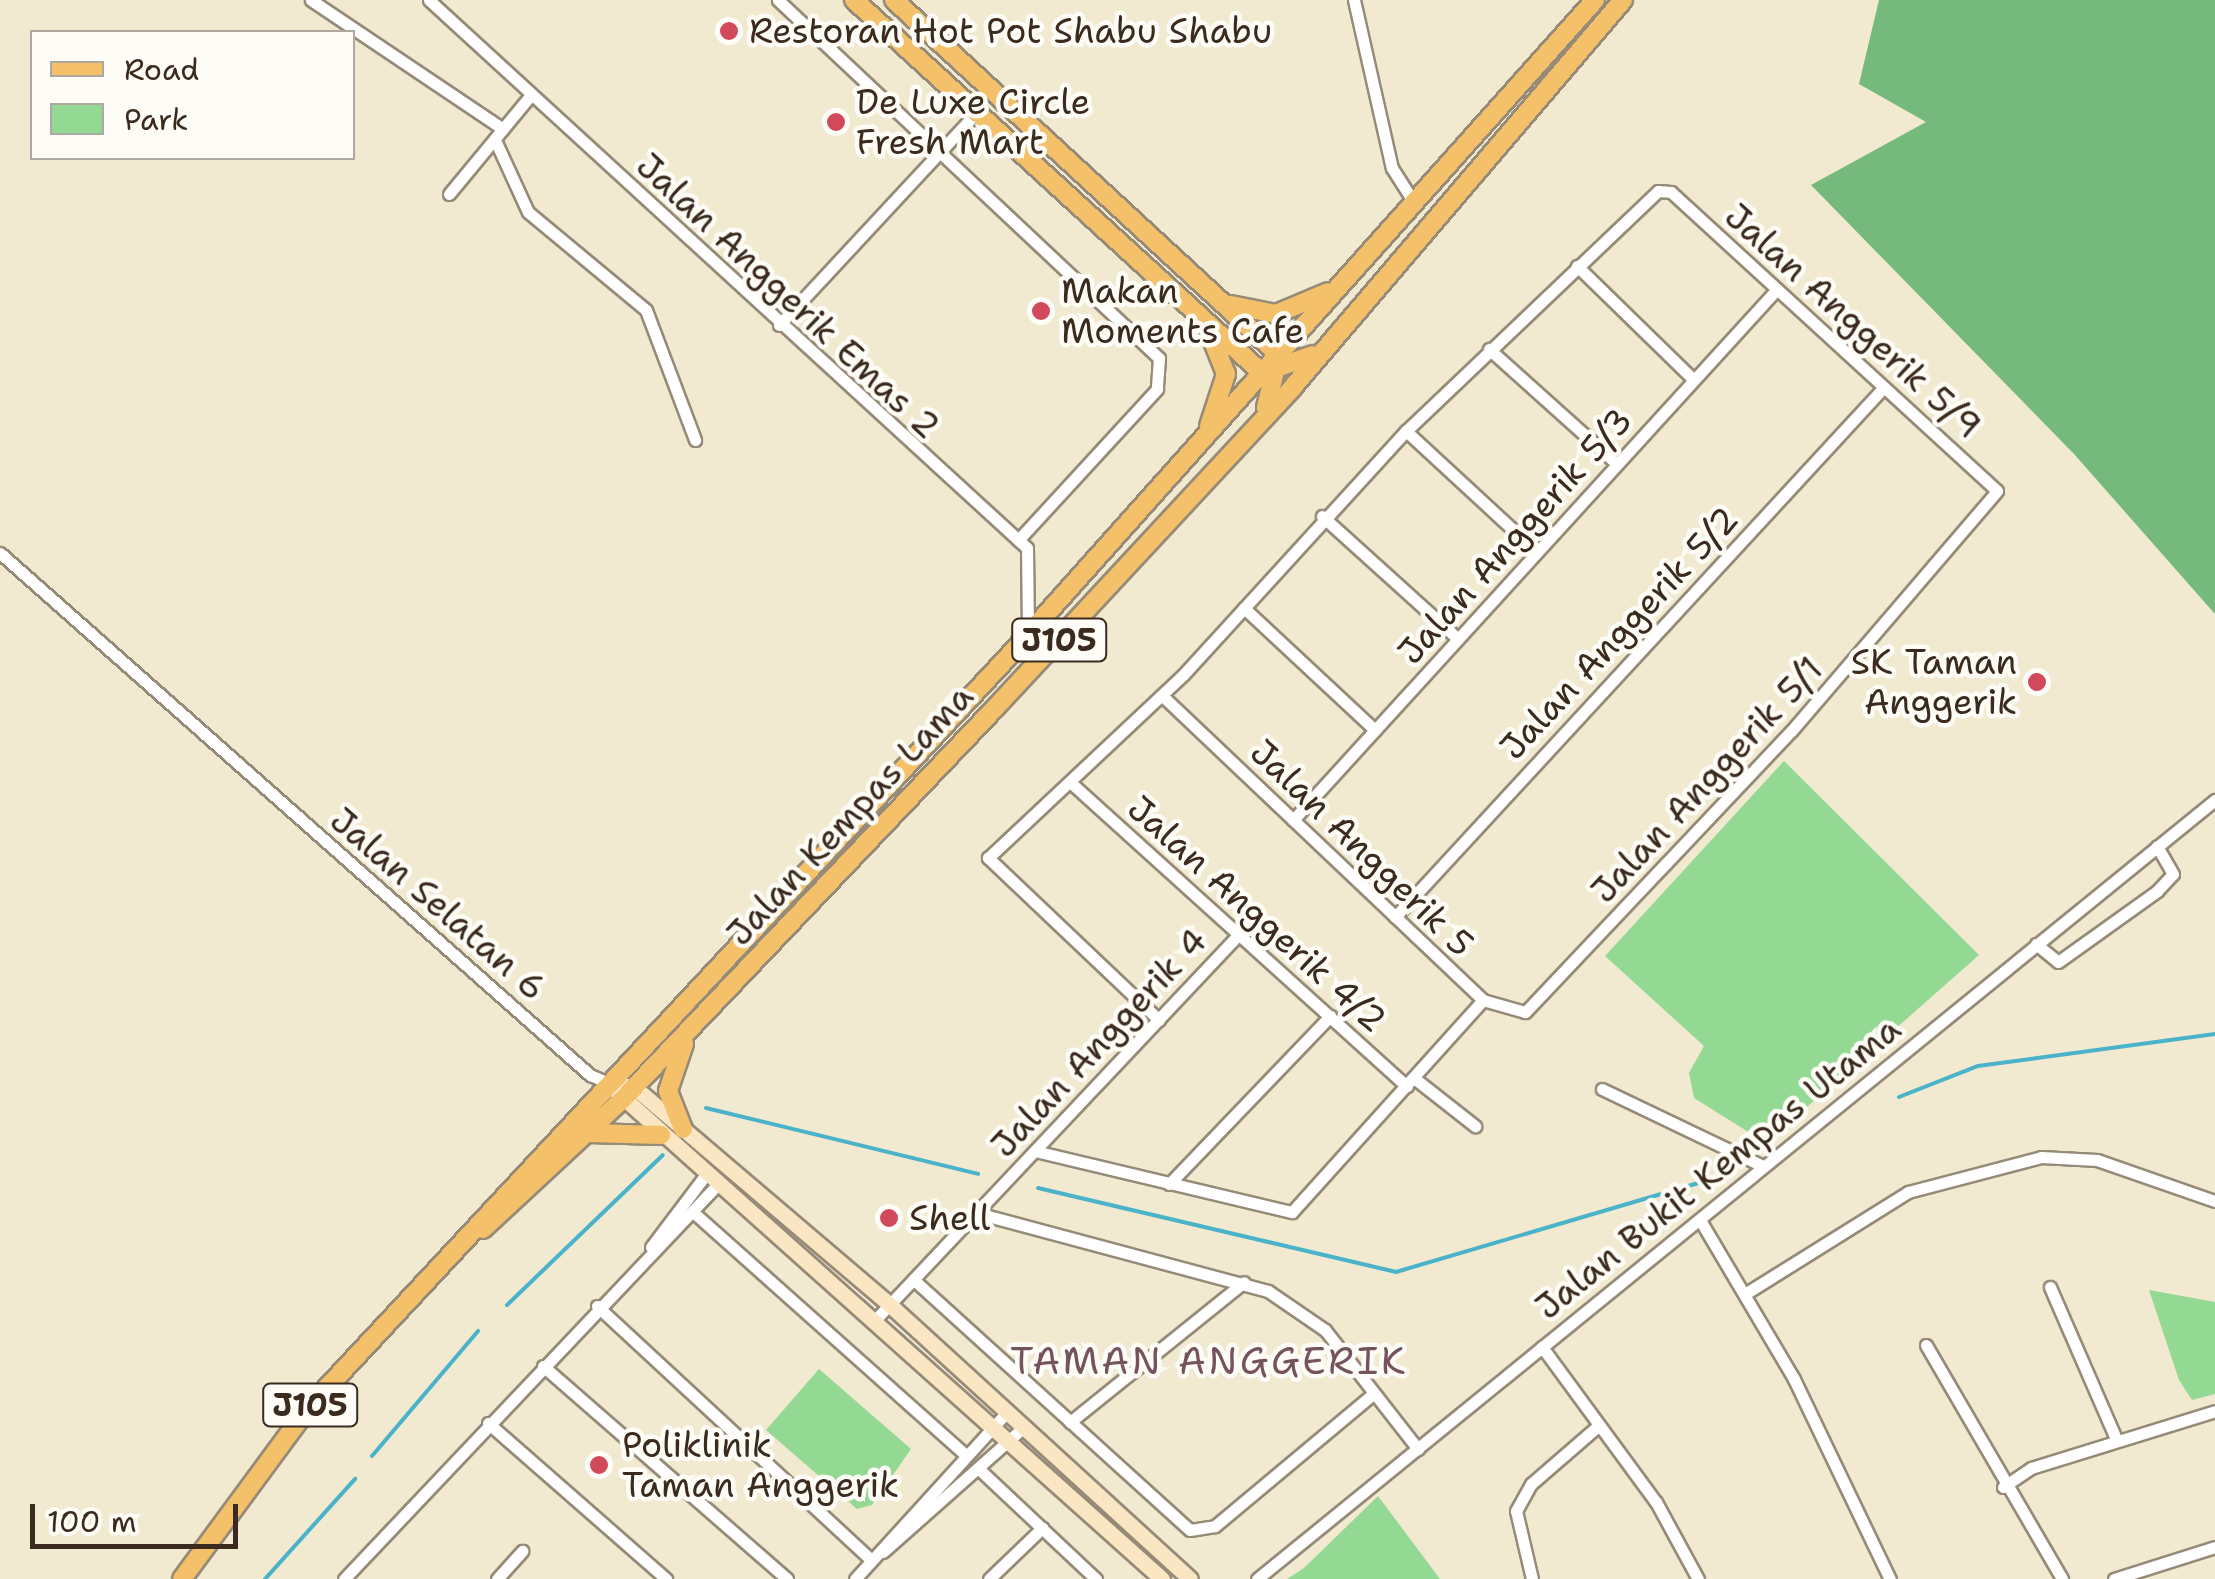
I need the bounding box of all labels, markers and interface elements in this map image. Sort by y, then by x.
place label: Restoran Hot Pot Shabu Shabu [749,10,1272,52]
marker: Restoran Hot Pot Shabu Shabu [718,20,740,42]
legend [30,30,355,160]
text: Road [124,49,199,90]
place label: De Luxe Circle Fresh Mart [856,81,1090,163]
text: Park [124,99,188,140]
marker: De Luxe Circle Fresh Mart [825,111,847,133]
street label: Jalan Anggerik Emas 2 [628,145,948,447]
street label: Jalan Anggerik 5/9 [1716,195,1990,447]
place label: Makan Moments Cafe [1061,270,1304,352]
marker: Makan Moments Cafe [1030,300,1052,322]
street label: Jalan Anggerik 5/3 [1389,399,1641,673]
street label: Jalan Anggerik 5/2 [1491,498,1747,768]
road number: J105 [1009,613,1109,667]
place label: SK Taman Anggerik [1851,641,2017,723]
street label: Jalan Anggerik 5/1 [1582,648,1832,912]
marker: SK Taman Anggerik [2026,671,2048,693]
street label: Jalan Kempas Lama [718,676,982,954]
street label: Jalan Anggerik 5 [1242,731,1482,965]
street label: Jalan Anggerik 4/2 [1119,787,1395,1041]
street label: Jalan Selatan 6 [322,799,554,1009]
street label: Jalan Anggerik 4 [982,920,1216,1166]
street label: Jalan Bukit Kempas Utama [1527,1008,1909,1328]
place label: Shell [909,1197,990,1239]
marker: Shell [878,1207,900,1229]
district label: TAMAN ANGGERIK [1010,1338,1408,1384]
road number: J105 [260,1378,360,1432]
place label: Poliklinik Taman Anggerik [622,1424,899,1506]
marker: Poliklinik Taman Anggerik [586,1452,612,1478]
scale bar [35,1484,242,1546]
text: 100 m [47,1501,137,1542]

